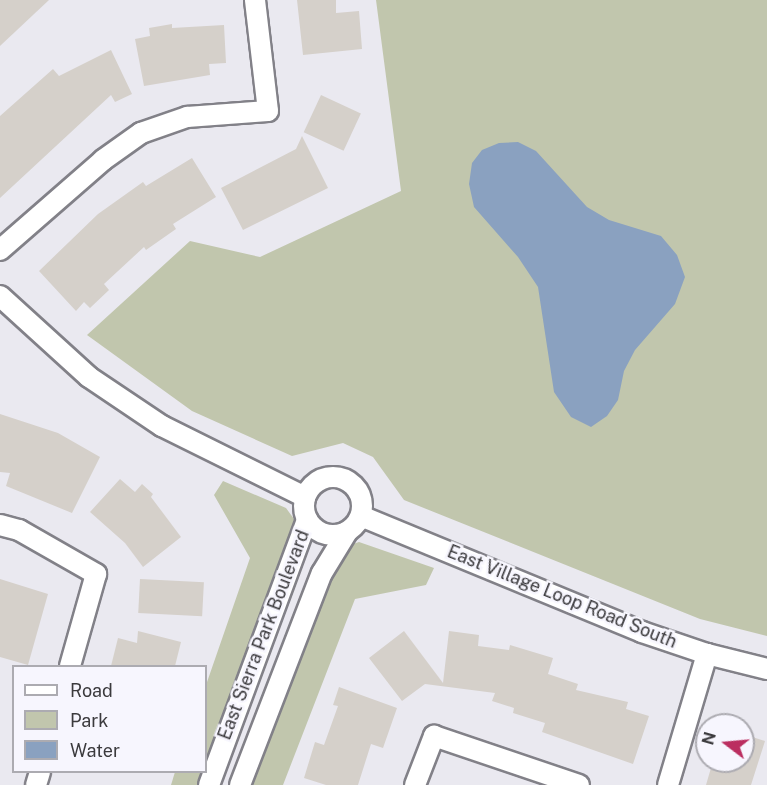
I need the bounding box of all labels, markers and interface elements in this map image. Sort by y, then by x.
street label: East Sierra Park Boulevard [214,527,314,743]
street label: East Village Loop Road South [444,541,680,653]
legend [12,665,207,773]
text: Road [70,680,113,701]
text: Park [70,710,108,731]
north arrow [695,713,755,773]
text: N [698,730,720,747]
text: Water [70,740,120,761]

